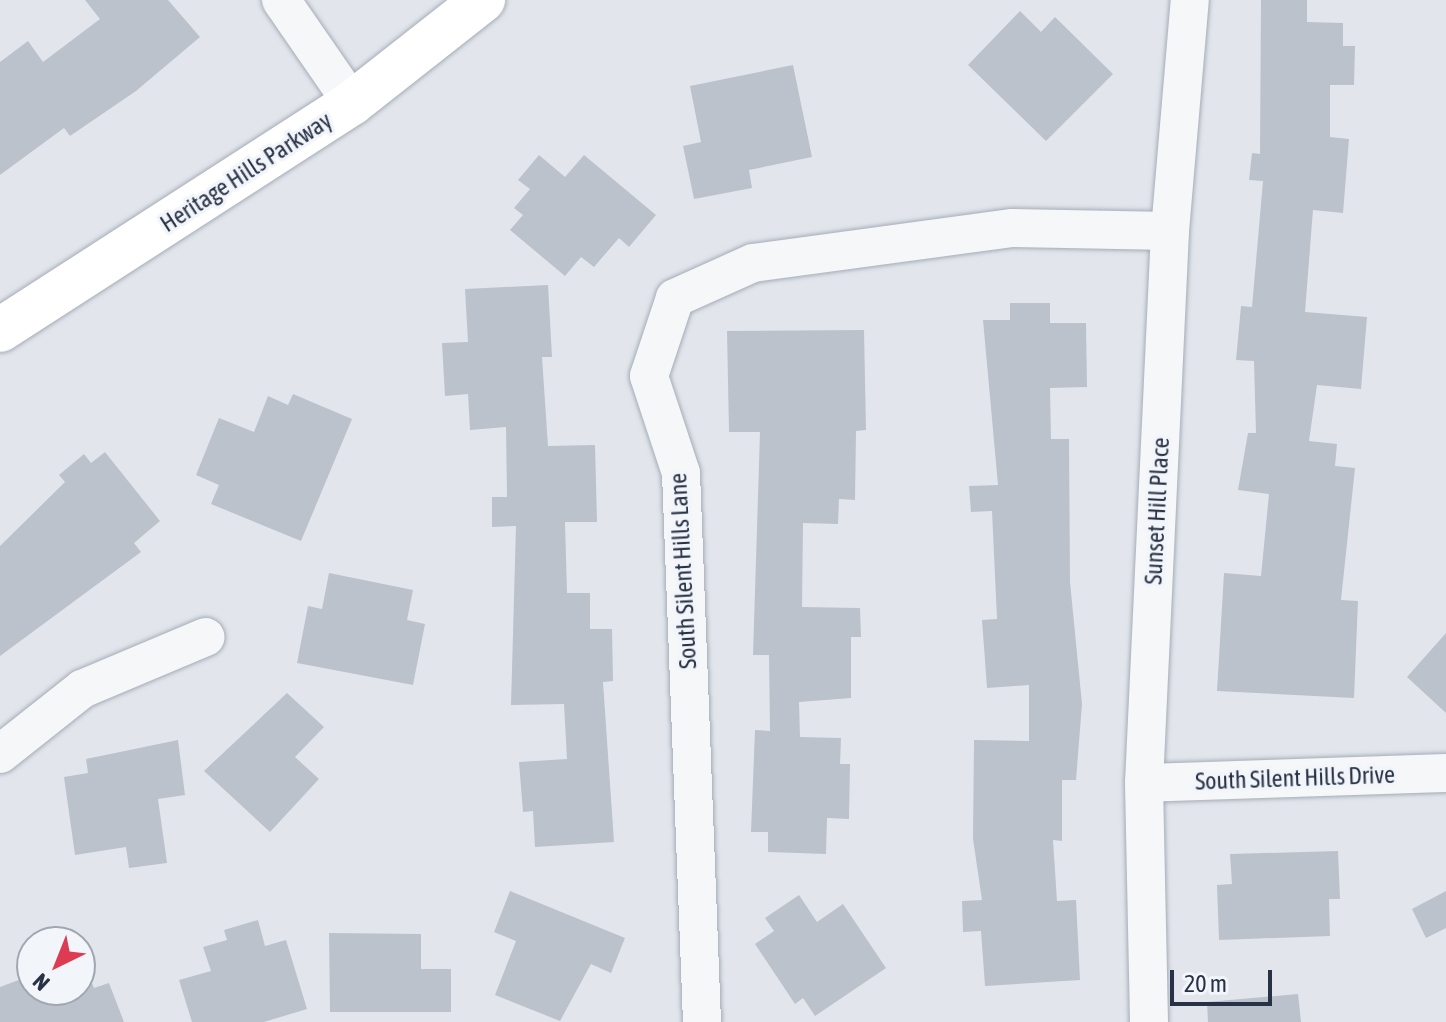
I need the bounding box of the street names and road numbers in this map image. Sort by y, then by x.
street label: Heritage Hills Parkway [155,106,337,238]
street label: Sunset Hill Place [1139,437,1175,585]
street label: South Silent Hills Lane [663,472,703,670]
street label: South Silent Hills Drive [1195,760,1395,796]

